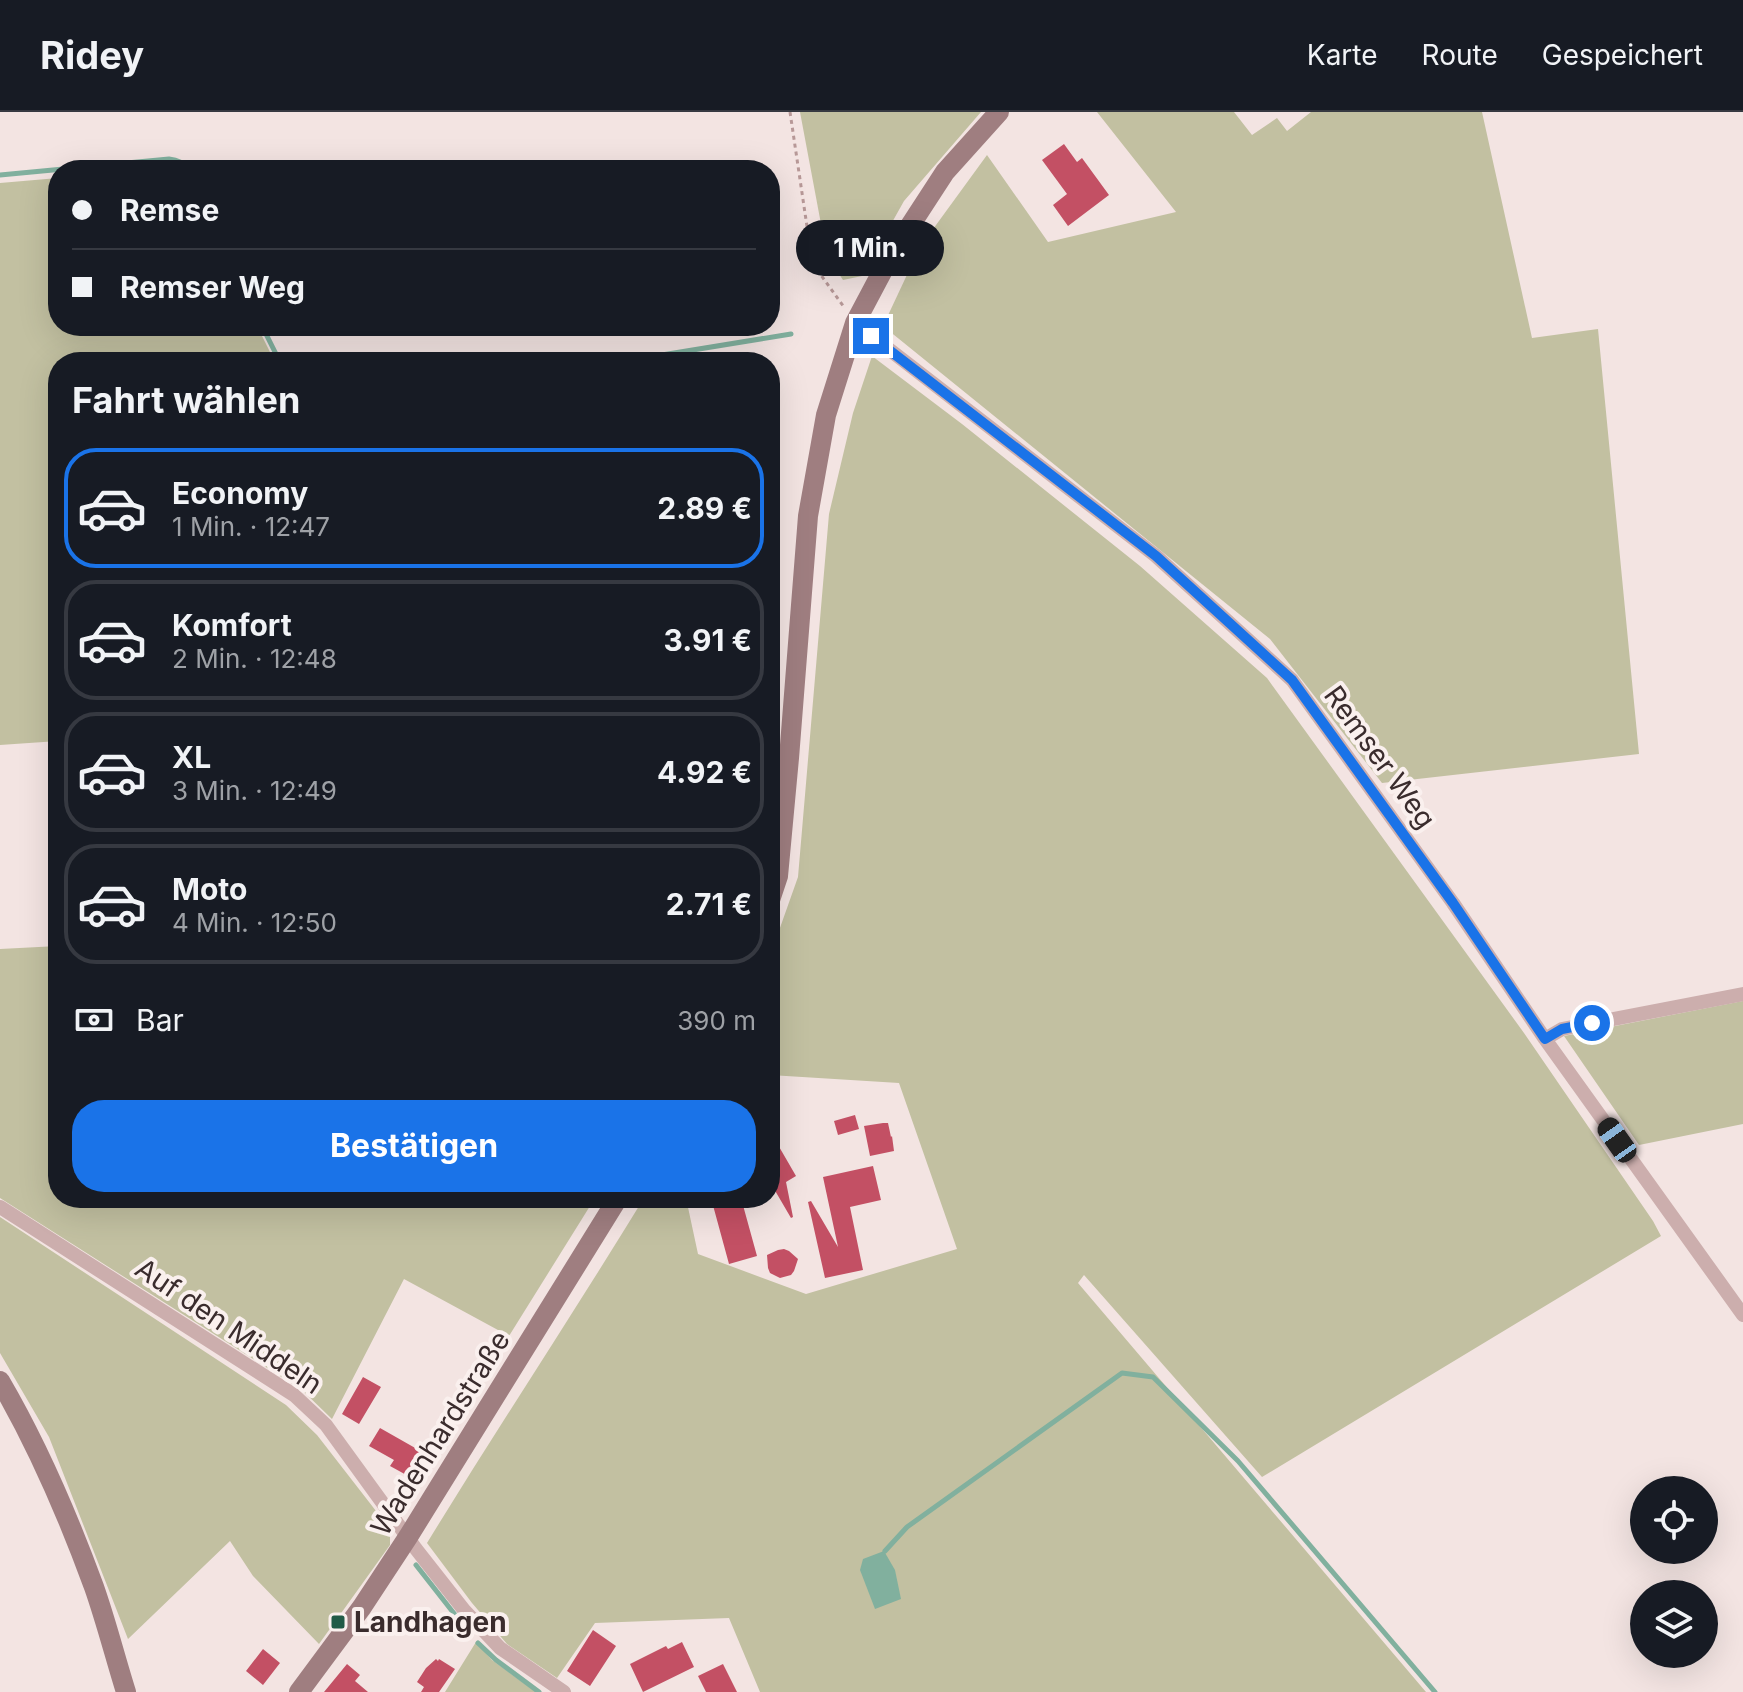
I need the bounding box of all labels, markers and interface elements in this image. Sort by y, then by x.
text: Ridey [40,32,144,78]
text: Karte [1307,38,1378,72]
text: Route [1422,38,1498,72]
text: Gespeichert [1542,38,1703,72]
text: Remse [120,192,219,228]
callout: 1 Min. [797,220,945,276]
text: 1 Min. [833,232,907,263]
text: Remser Weg [120,269,305,305]
route end [853,318,889,354]
text: Fahrt wählen [72,378,300,422]
icon: car [76,472,148,544]
text: Economy [172,475,308,511]
text: 2.89 € [657,490,752,526]
text: 1 Min. · 12:47 [172,511,330,542]
icon: car [76,604,148,676]
text: Komfort [172,607,292,643]
text: 3.91 € [664,622,752,658]
text: 2 Min. · 12:48 [172,643,337,674]
street label: Remser Weg [1317,679,1443,835]
icon: car [76,736,148,808]
text: XL [172,739,211,775]
text: 4.92 € [657,754,752,790]
text: 3 Min. · 12:49 [172,775,337,806]
icon: car [76,868,148,940]
text: Moto [172,871,247,907]
text: 2.71 € [666,886,752,922]
text: 4 Min. · 12:50 [172,907,337,938]
icon: cash [72,998,116,1042]
text: Bar [136,1002,184,1038]
text: 390 m [677,1005,756,1036]
route start [1574,1005,1610,1041]
button: Bestätigen [72,1100,756,1192]
car [1593,1113,1641,1167]
street label: Auf den Middeln [129,1251,329,1401]
street label: Wadenhardstraße [363,1324,517,1542]
map controls [1630,1476,1718,1668]
button: locate [1630,1476,1718,1564]
button: layers [1630,1580,1718,1668]
place label: Landhagen [354,1605,507,1639]
marker: Landhagen [329,1613,347,1631]

